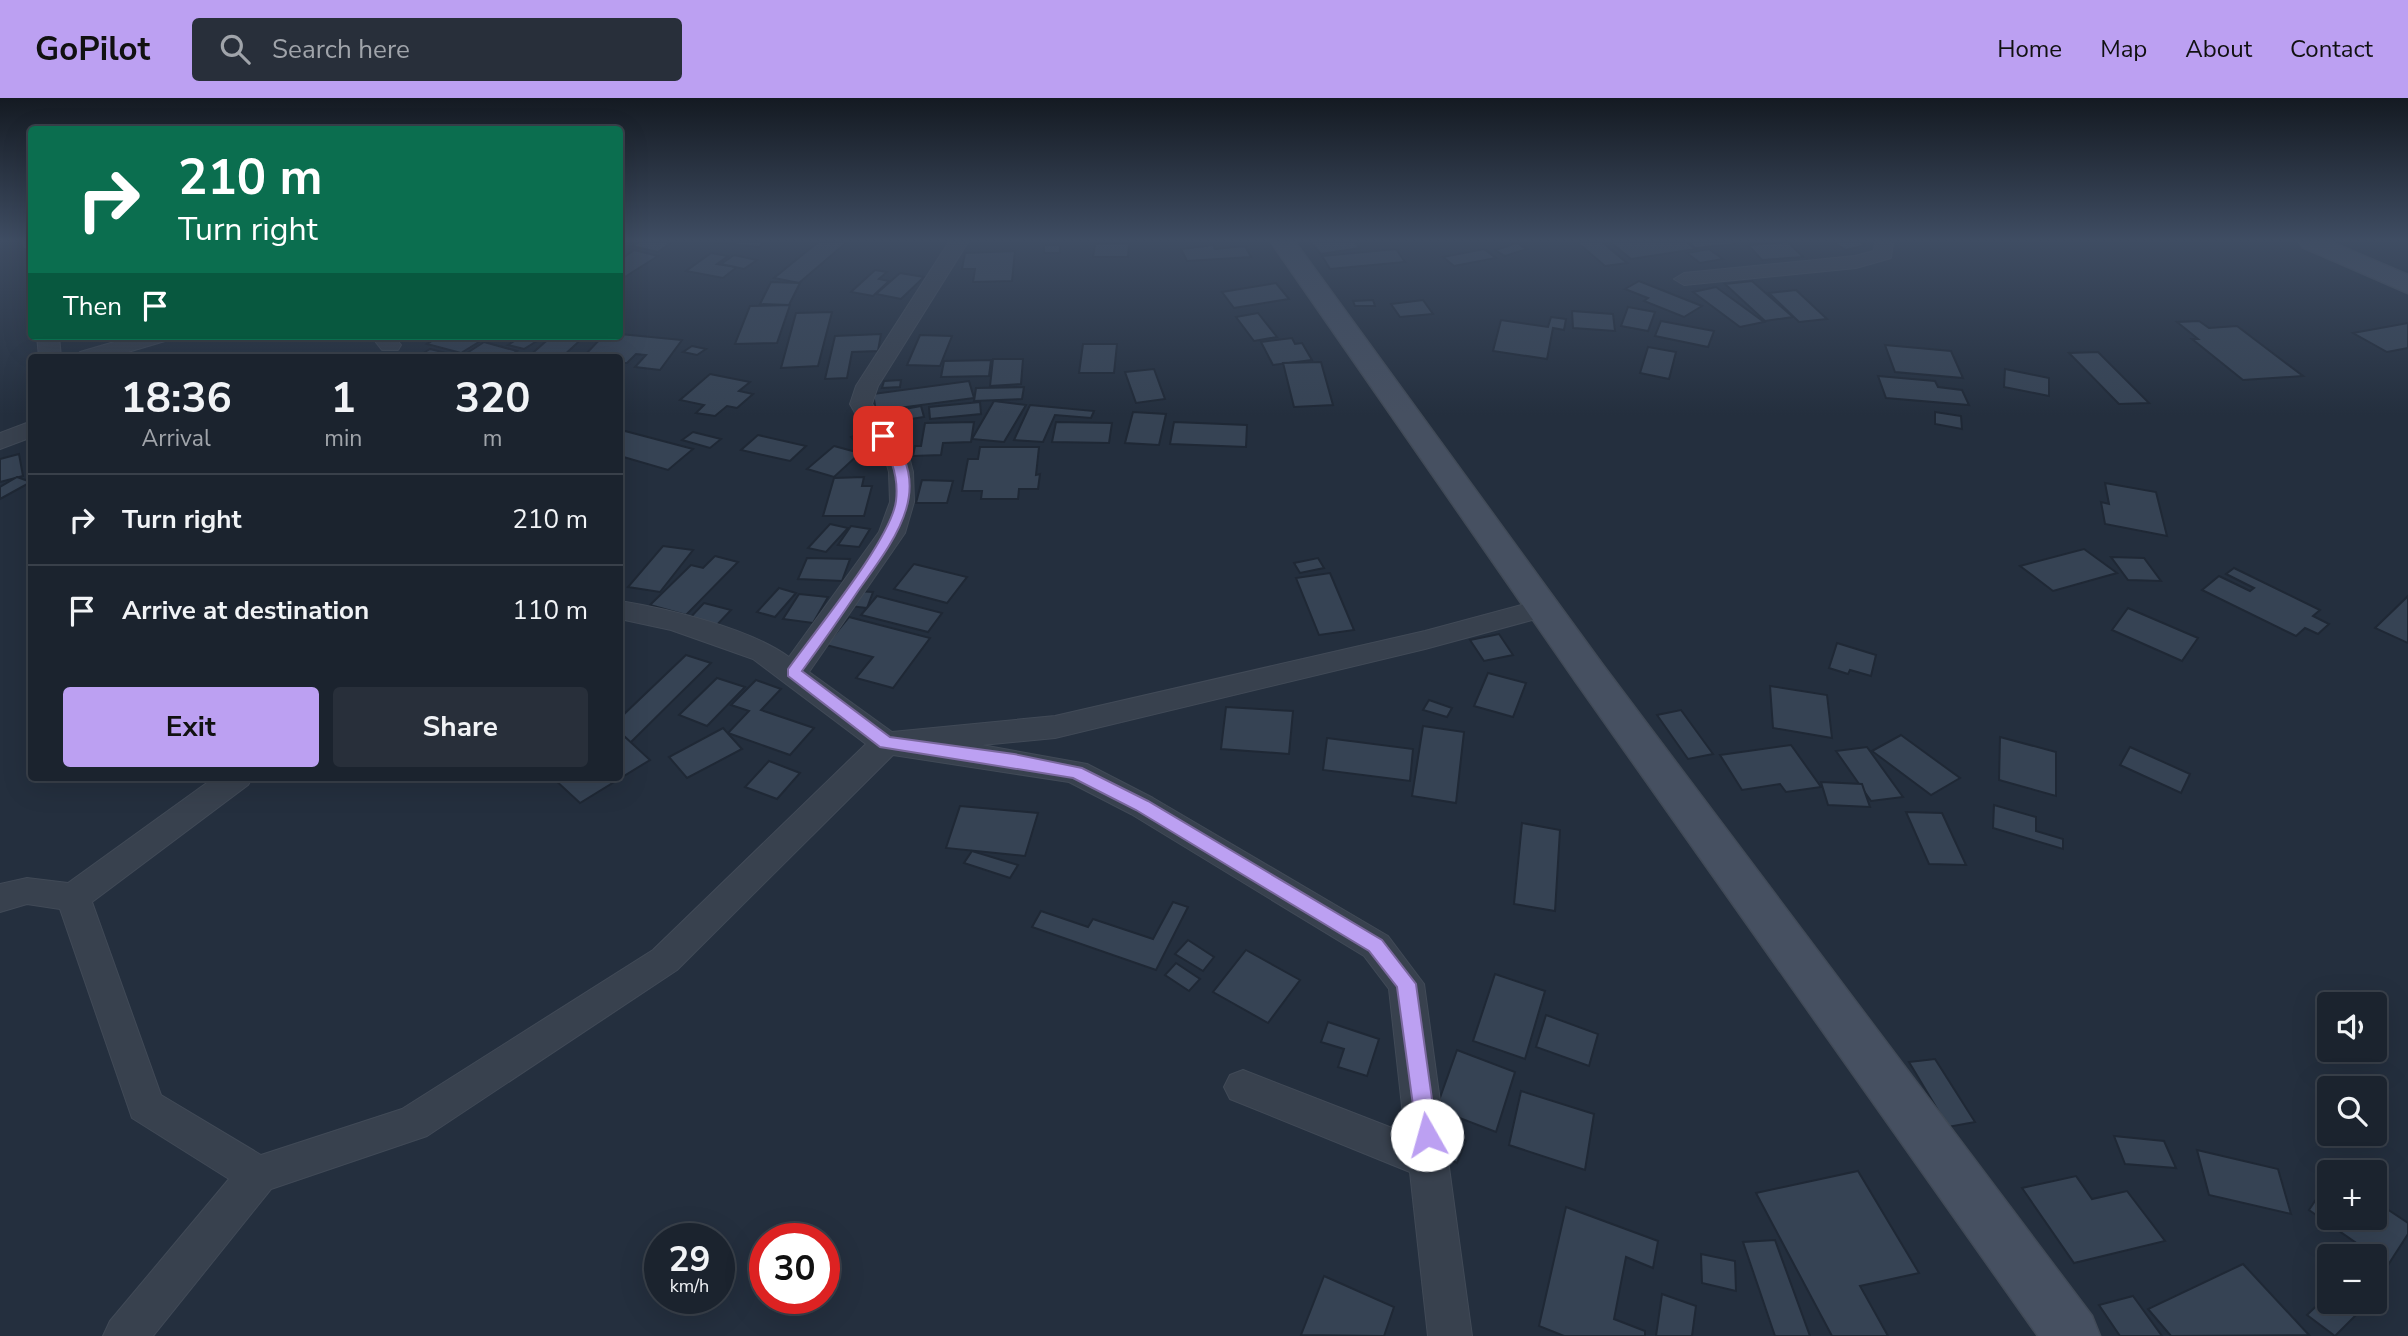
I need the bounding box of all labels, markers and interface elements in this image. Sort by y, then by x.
search box [192,18,682,81]
text: GoPilot [35,27,150,72]
icon: search [216,30,254,68]
text: Search here [272,32,410,67]
text: Home [1997,33,2062,65]
text: Map [2100,33,2147,65]
text: About [2185,33,2252,65]
text: Contact [2290,33,2373,65]
text: 210 m [178,144,322,211]
icon: right [63,154,154,245]
text: Turn right [178,208,318,251]
icon: arrive [136,287,174,325]
text: Then [63,289,122,324]
text: 18:36 [121,370,232,427]
text: 1 [331,370,356,427]
text: 320 [455,370,530,427]
pin [853,406,913,466]
icon: arrive [864,417,902,455]
text: Arrival [142,423,211,454]
text: min [324,423,362,454]
text: m [483,423,503,454]
icon: right [63,501,101,539]
text: Turn right [122,502,241,537]
text: 210 m [512,502,588,537]
icon: arrive [63,592,101,630]
text: Arrive at destination [122,593,369,628]
text: 110 m [512,593,588,628]
button: Exit [63,687,319,767]
button: Share [333,687,588,767]
map controls [2317,992,2387,1314]
button: sound [2317,992,2387,1062]
button: search [2317,1076,2387,1146]
position arrow [1390,1098,1464,1172]
button: + [2317,1160,2387,1230]
speed limit sign: 30 [749,1223,840,1314]
text: 29 [668,1236,711,1283]
button: − [2317,1244,2387,1314]
text: km/h [670,1274,709,1298]

